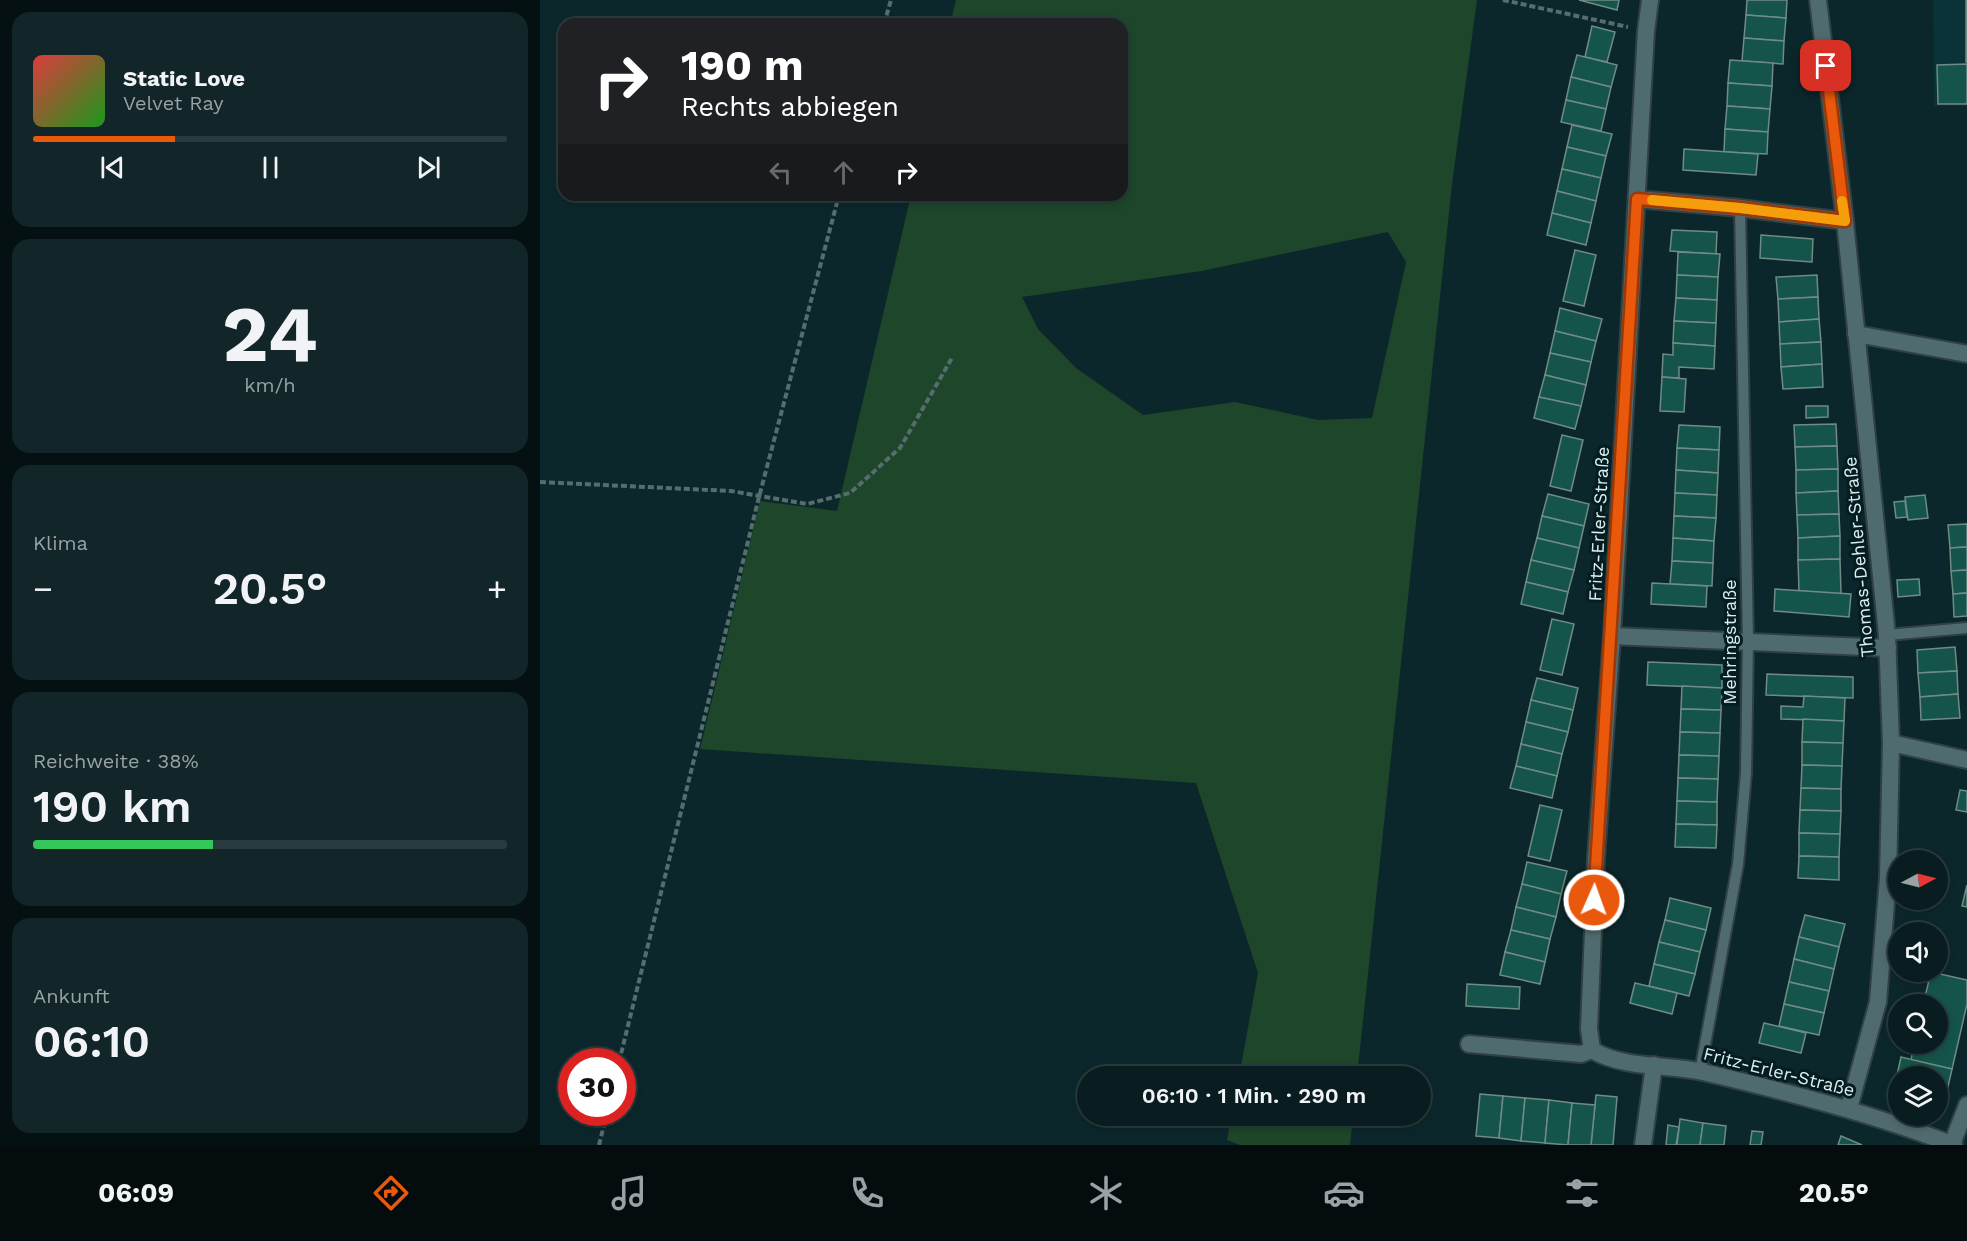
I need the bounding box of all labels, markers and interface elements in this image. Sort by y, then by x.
pin [1800,40,1851,91]
text: 190 m [681,41,804,90]
icon: right [582,42,660,120]
icon: arrive [1809,49,1842,82]
text: Static Love [123,66,245,91]
text: Velvet Ray [123,91,224,115]
text: Rechts abbiegen [681,91,899,123]
icon: previous [96,151,129,184]
icon: pause [254,151,287,184]
icon: next [412,151,445,184]
icon: left [764,156,797,189]
icon: ahead [827,156,860,189]
icon: right [890,156,923,189]
text: 24 [222,288,318,380]
text: km/h [244,373,296,397]
street label: Fritz-Erler-Straße [1584,446,1613,602]
street label: Thomas-Dehler-Straße [1839,456,1878,658]
text: Klima [33,531,88,555]
text: 20.5° [212,562,328,615]
text: − [33,569,53,608]
text: + [487,569,507,608]
street label: Mehringstraße [1719,579,1740,705]
text: Reichweite · 38% [33,749,199,773]
text: 190 km [33,780,192,833]
north arrow [1888,850,1948,910]
map controls [1888,850,1948,1126]
position arrow [1562,868,1626,932]
button: sound [1888,922,1948,982]
text: Ankunft [33,984,110,1008]
button: search [1888,994,1948,1054]
text: 06:10 [33,1015,150,1068]
street label: Fritz-Erler-Straße [1701,1043,1857,1100]
speed limit sign: 30 [558,1048,636,1126]
button: layers [1888,1066,1948,1126]
text: 06:10 · 1 Min. · 290 m [1142,1083,1366,1108]
icon: directions [370,1172,412,1214]
icon: music [608,1172,650,1214]
icon: phone [846,1172,888,1214]
icon: climate [1085,1172,1127,1214]
icon: car [1323,1172,1365,1214]
icon: filters [1561,1172,1603,1214]
text: 06:09 [98,1177,174,1209]
text: 20.5° [1799,1177,1869,1209]

